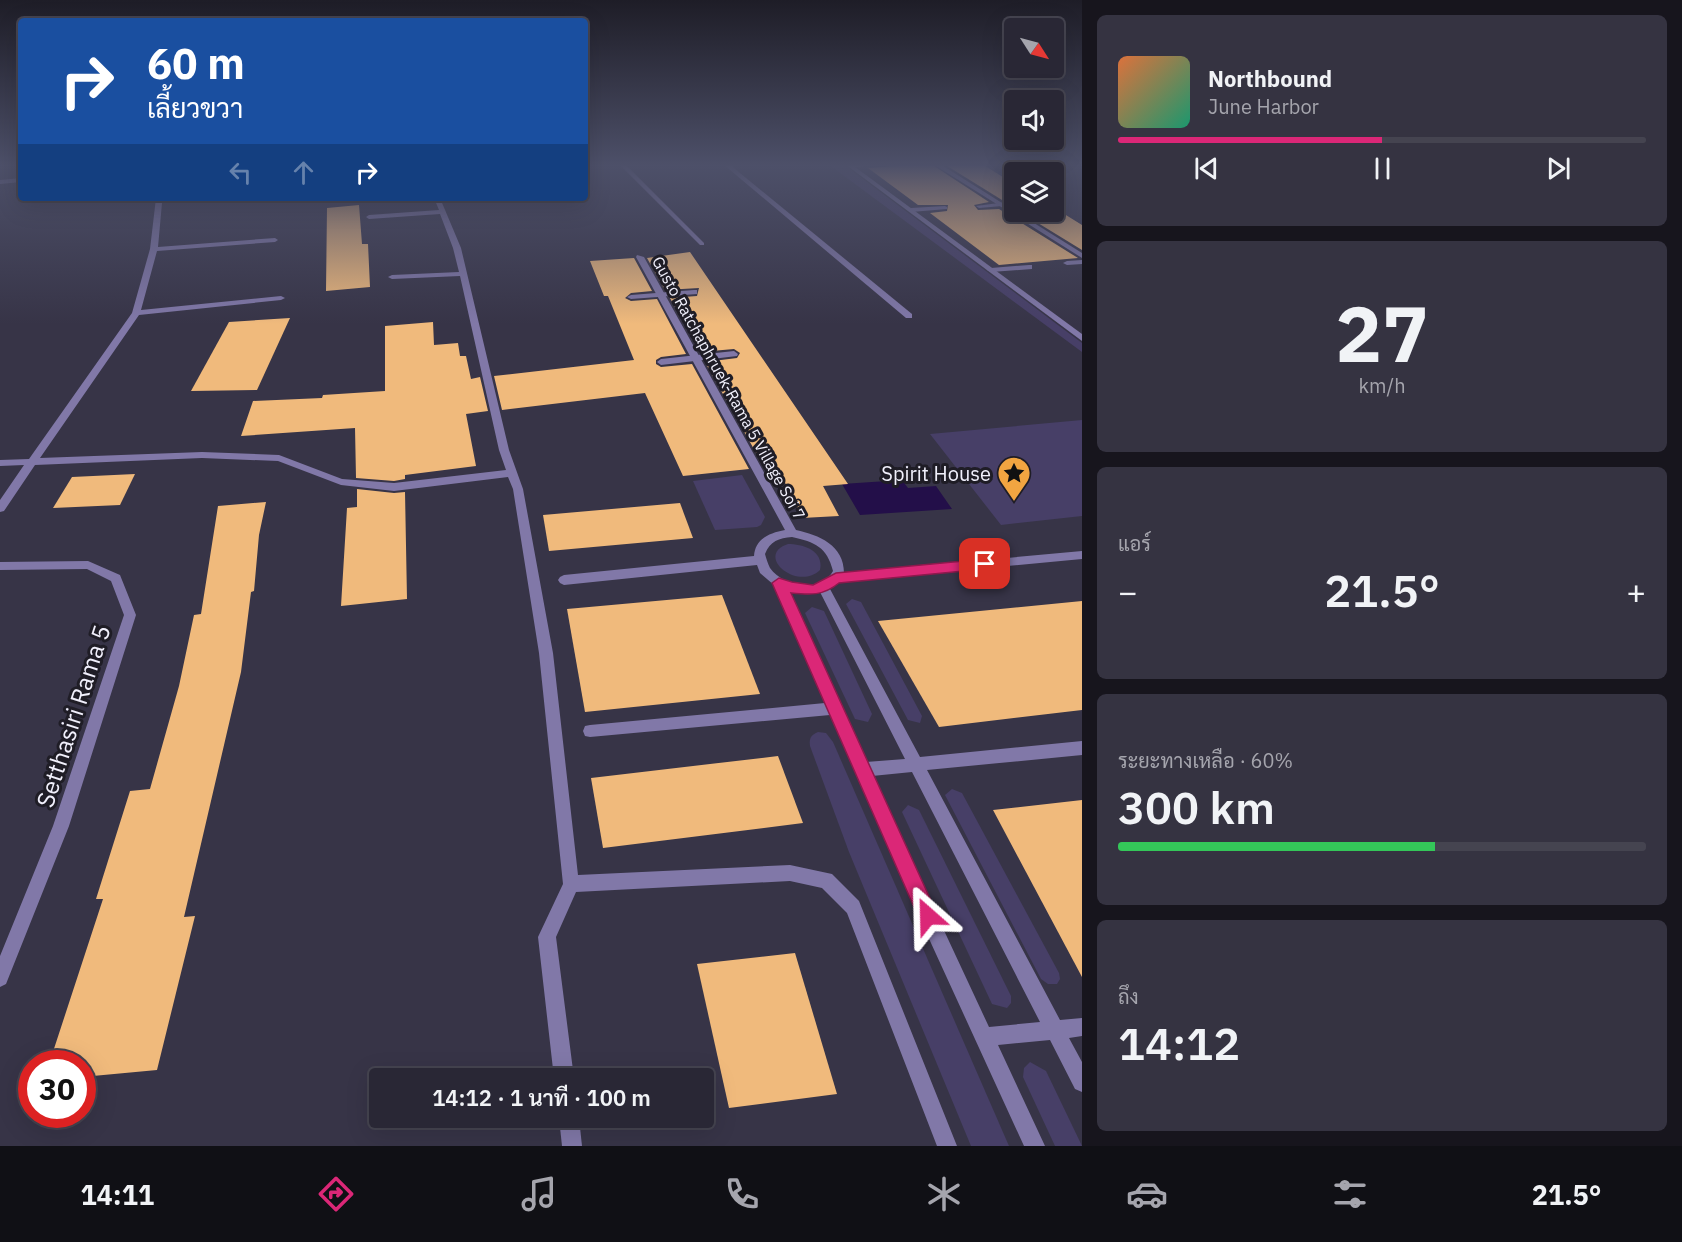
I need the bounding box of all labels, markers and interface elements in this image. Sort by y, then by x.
north arrow [1004,18,1064,78]
map controls [1004,18,1064,222]
text: 60 m [147,36,245,91]
icon: right [48,42,126,120]
text: Northbound [1208,64,1332,93]
text: เลี้ยวขวา [147,90,243,125]
button: sound [1004,90,1064,150]
text: June Harbor [1208,93,1319,120]
icon: previous [1190,152,1223,185]
icon: pause [1366,152,1399,185]
icon: next [1542,152,1575,185]
icon: left [224,156,257,189]
icon: ahead [287,156,320,189]
icon: right [350,156,383,189]
button: layers [1004,162,1064,222]
street label: Gusto Ratchaphruek-Rama 5 Village Soi 7 [648,253,810,523]
text: 27 [1335,282,1429,383]
text: km/h [1358,372,1406,399]
place icon: Spirit House [996,455,1032,502]
place label: Spirit House [881,460,991,487]
text: แอร์ [1118,530,1151,557]
pin [959,538,1010,589]
icon: arrive [968,547,1001,580]
text: 21.5° [1324,561,1440,619]
text: − [1118,570,1138,613]
text: + [1626,570,1646,613]
street label: Setthasiri Rama 5 [28,621,118,811]
text: ระยะทางเหลือ · 60% [1118,747,1293,774]
text: 300 km [1118,778,1275,836]
position arrow [896,884,960,948]
text: ถึง [1118,983,1139,1010]
text: 14:12 [1118,1014,1240,1072]
speed limit sign: 30 [18,1050,96,1128]
text: 14:12 · 1 นาที · 100 m [432,1083,651,1112]
icon: directions [315,1173,357,1215]
icon: music [518,1173,560,1215]
icon: phone [721,1173,763,1215]
icon: climate [923,1173,965,1215]
icon: car [1126,1173,1168,1215]
icon: filters [1329,1173,1371,1215]
text: 14:11 [80,1177,154,1212]
text: 21.5° [1532,1177,1601,1212]

